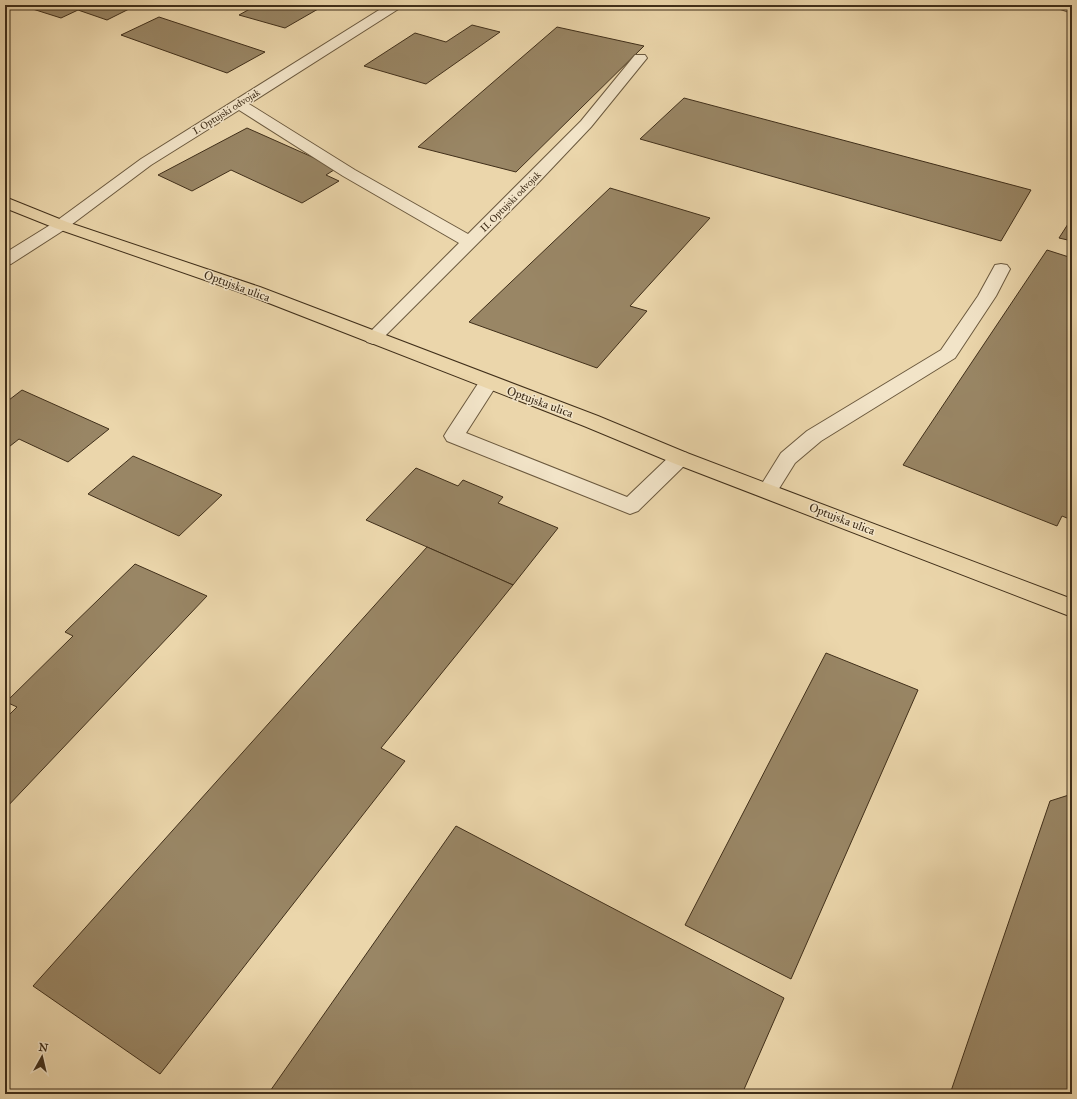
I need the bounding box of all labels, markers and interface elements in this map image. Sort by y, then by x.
street label: I. Optujski odvojak [191,86,263,137]
street label: II. Optujski odvojak [478,169,544,235]
street label: Optujska ulica [202,268,273,305]
street label: Optujska ulica [505,384,576,421]
street label: Optujska ulica [807,500,878,538]
north arrow [22,1037,62,1077]
text: N [38,1041,50,1055]

